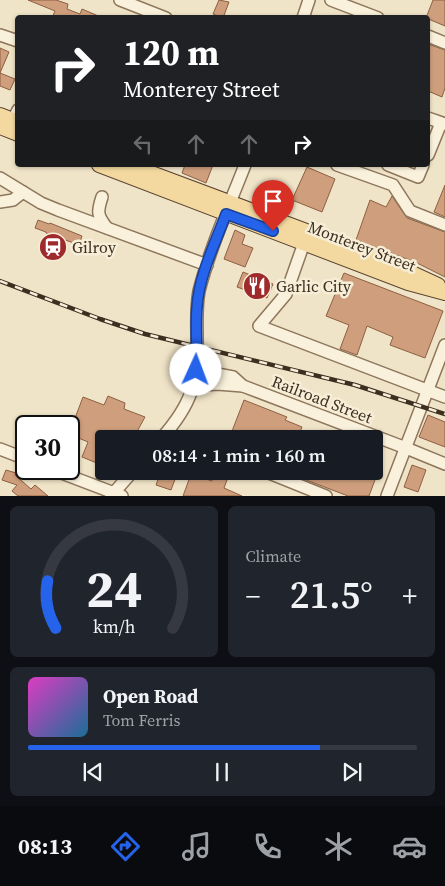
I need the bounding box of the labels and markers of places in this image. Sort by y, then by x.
pin [252,180,294,231]
station icon: Gilroy [38,232,68,262]
place label: Gilroy [72,236,117,258]
restaurant icon: Garlic City [242,271,272,301]
place label: Garlic City [276,275,352,297]

